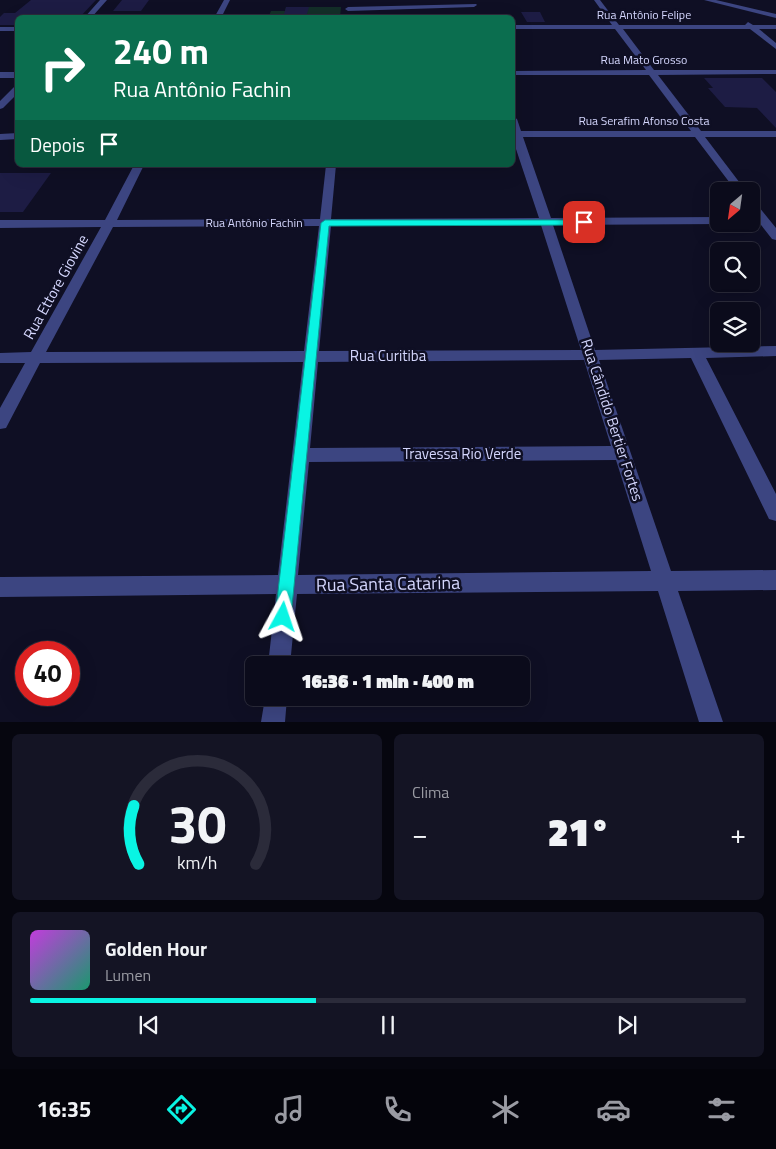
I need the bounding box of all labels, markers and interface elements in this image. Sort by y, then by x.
street label: Rua Antônio Felipe [597,5,691,24]
text: 240 m [113,24,209,78]
icon: right [30,35,95,100]
street label: Rua Mato Grosso [601,50,687,69]
text: Rua Antônio Fachin [113,72,291,106]
street label: Rua Serafim Afonso Costa [578,111,710,130]
text: Depois [30,130,85,159]
icon: arrive [95,130,123,158]
north arrow [710,182,760,232]
map controls [710,182,760,352]
pin [563,201,605,243]
icon: arrive [570,208,598,236]
street label: Rua Antônio Fachin [205,213,303,232]
street label: Rua Ettore Giovine [17,230,94,343]
button: search [710,242,760,292]
button: layers [710,302,760,352]
street label: Rua Cândido Bertier Fortes [575,336,650,504]
street label: Rua Curitiba [350,344,427,367]
street label: Travessa Rio Verde [403,442,521,465]
street label: Rua Santa Catarina [316,569,460,598]
position arrow [256,590,308,642]
speed limit sign: 40 [15,641,80,706]
text: 16:36 · 1 min · 400 m [301,666,474,695]
text: Clima [412,780,449,804]
text: 30 [168,784,226,863]
text: 21° [548,803,610,861]
text: − [412,812,428,855]
text: + [730,812,746,855]
text: km/h [177,849,217,876]
text: Golden Hour [105,934,207,963]
text: Lumen [105,963,151,987]
icon: previous [135,1011,163,1039]
icon: pause [374,1011,402,1039]
icon: next [613,1011,641,1039]
text: 16:35 [37,1092,91,1126]
icon: directions [164,1092,199,1127]
icon: music [272,1092,307,1127]
icon: phone [380,1092,415,1127]
icon: climate [488,1092,523,1127]
icon: car [596,1092,631,1127]
icon: filters [704,1092,739,1127]

